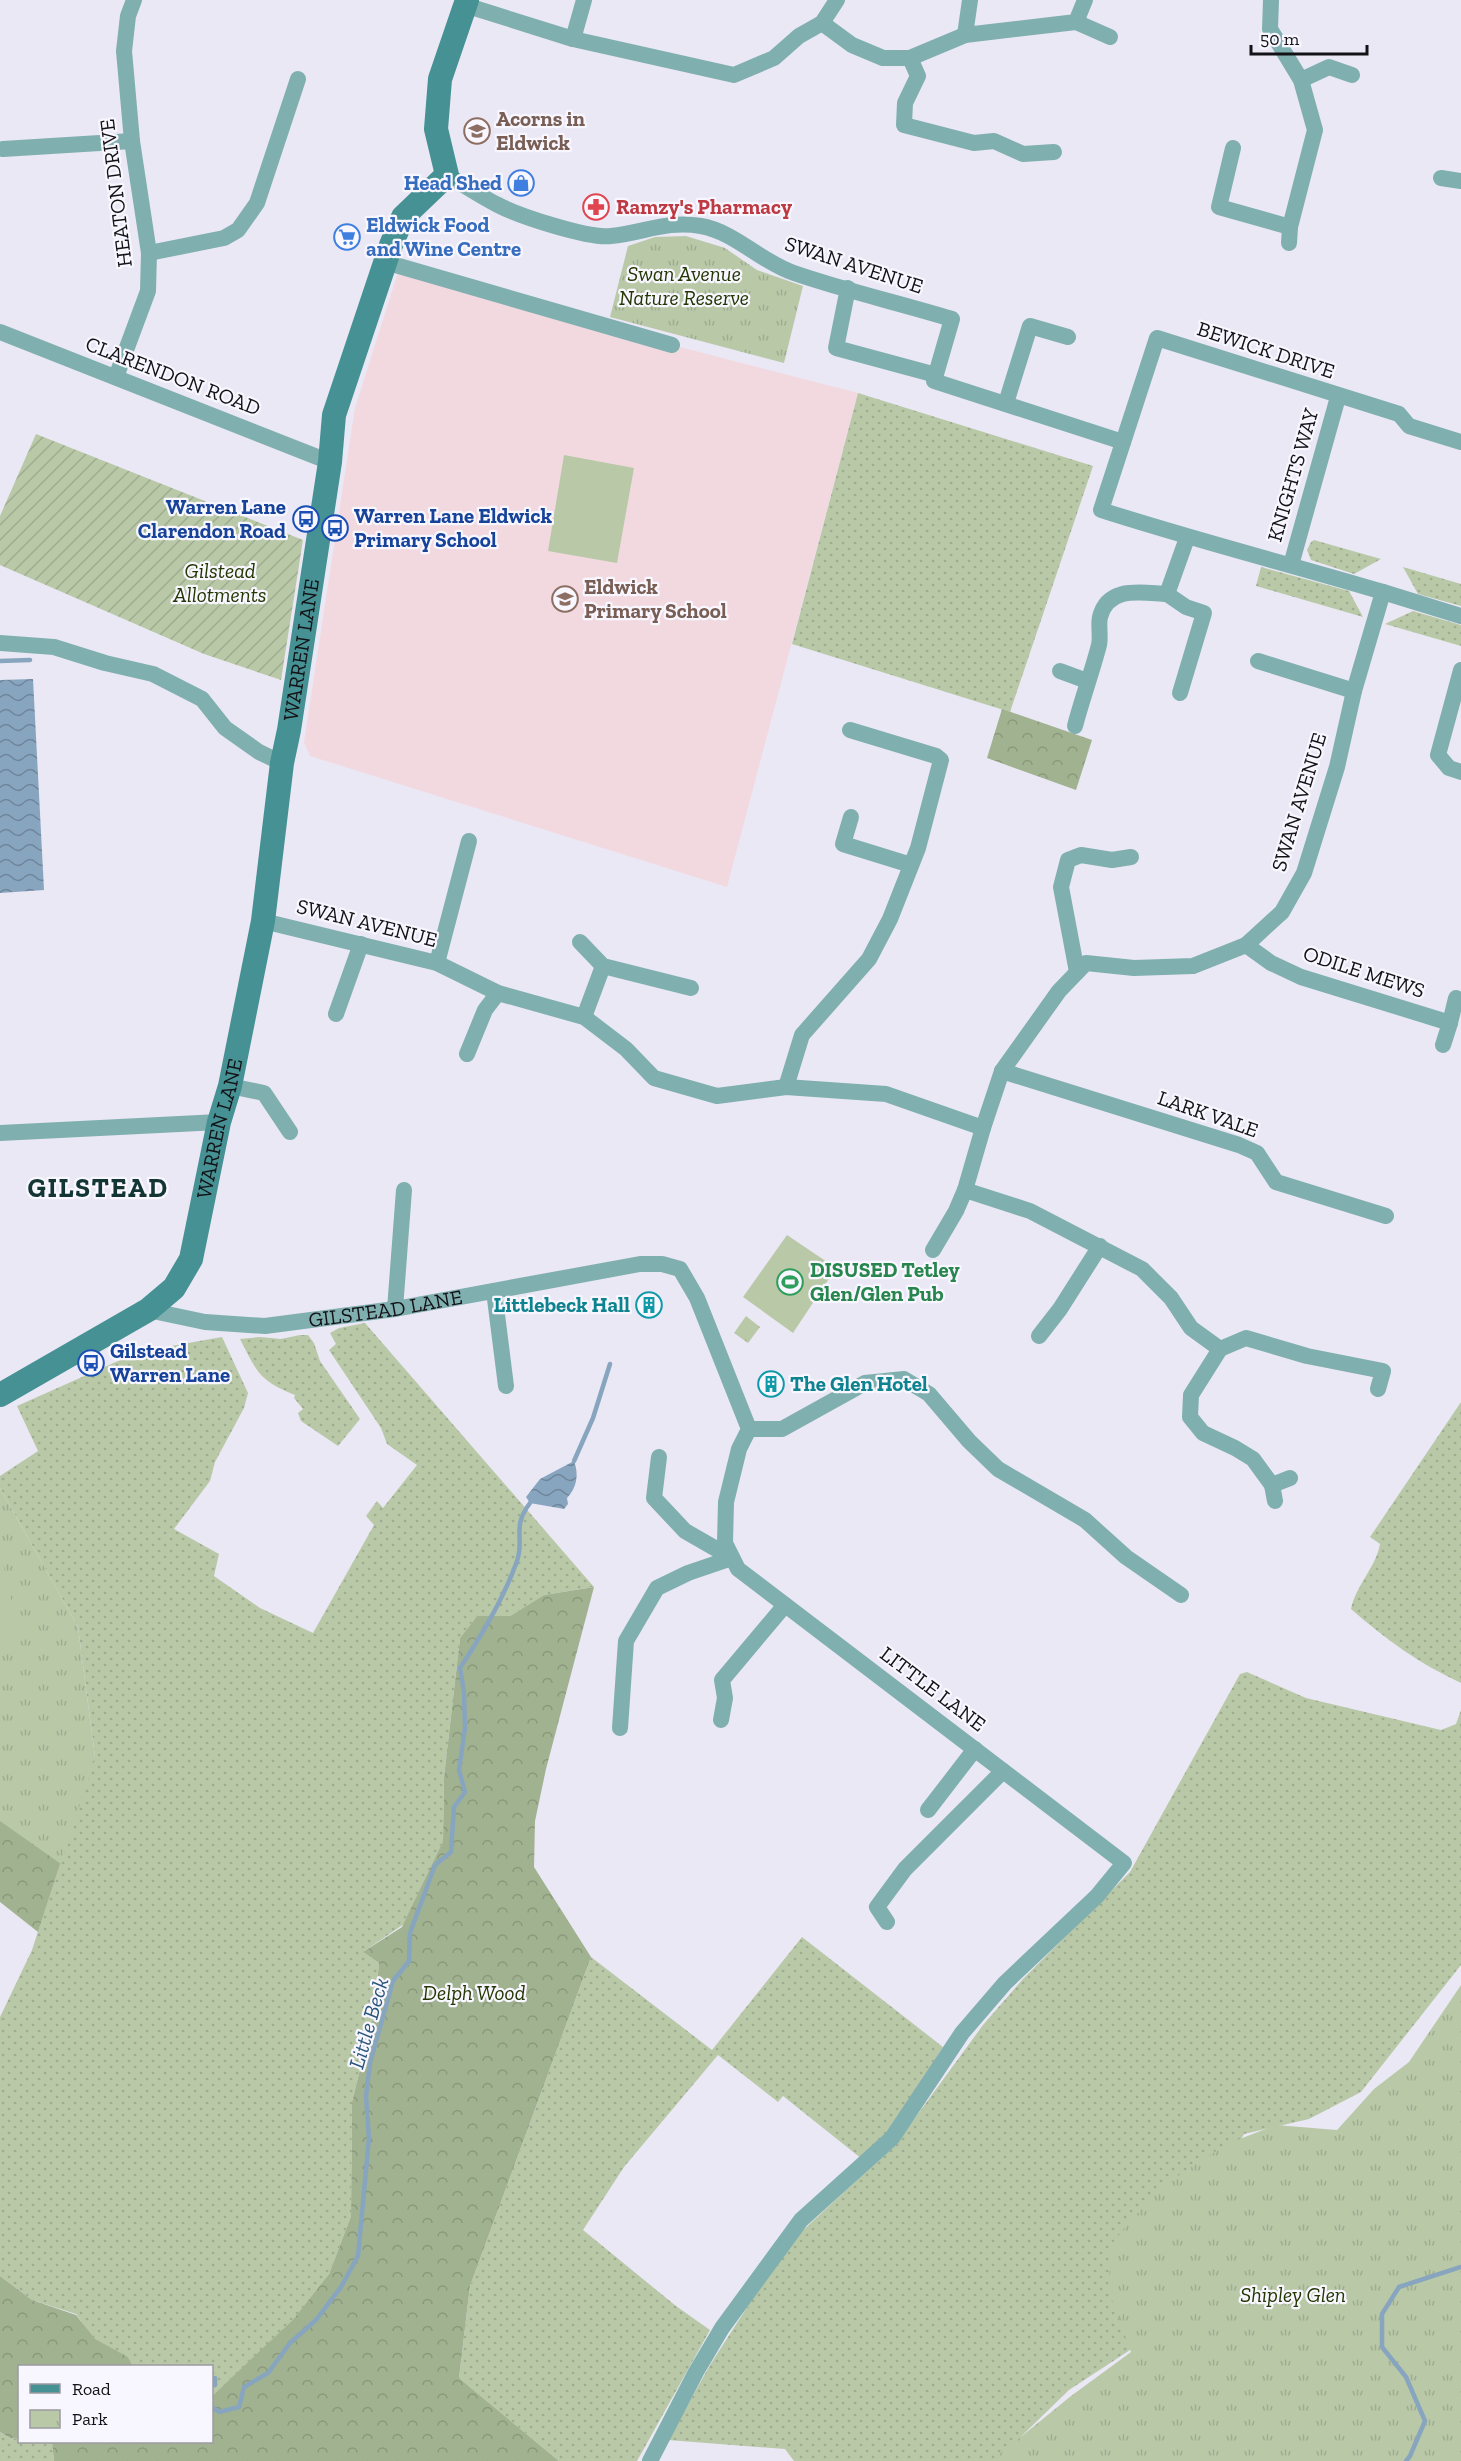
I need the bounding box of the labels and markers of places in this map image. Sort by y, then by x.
place label: Acorns in Eldwick [496,106,586,155]
school or university icon: Acorns in Eldwick [462,116,492,146]
shop icon: Head Shed [506,168,536,198]
place label: Head Shed [404,170,502,195]
pharmacy icon: Ramzy's Pharmacy [581,192,611,222]
place label: Ramzy's Pharmacy [616,194,792,219]
place label: Eldwick Food and Wine Centre [366,212,521,261]
supermarket icon: Eldwick Food and Wine Centre [332,222,362,252]
place label: Warren Lane Clarendon Road [138,494,286,543]
place label: Warren Lane Eldwick Primary School [354,503,553,552]
bus stop icon: Warren Lane Clarendon Road [291,504,321,534]
bus stop icon: Warren Lane Eldwick Primary School [320,513,350,543]
place label: Eldwick Primary School [584,574,727,623]
school or university icon: Eldwick Primary School [550,584,580,614]
place label: DISUSED Tetley Glen/Glen Pub [810,1257,960,1306]
sports icon: DISUSED Tetley Glen/Glen Pub [775,1267,805,1297]
building icon: Littlebeck Hall [634,1290,664,1320]
place label: Littlebeck Hall [494,1292,630,1317]
place label: Gilstead Warren Lane [110,1338,230,1387]
bus stop icon: Gilstead Warren Lane [76,1348,106,1378]
building icon: The Glen Hotel [756,1369,786,1399]
place label: The Glen Hotel [790,1371,928,1396]

